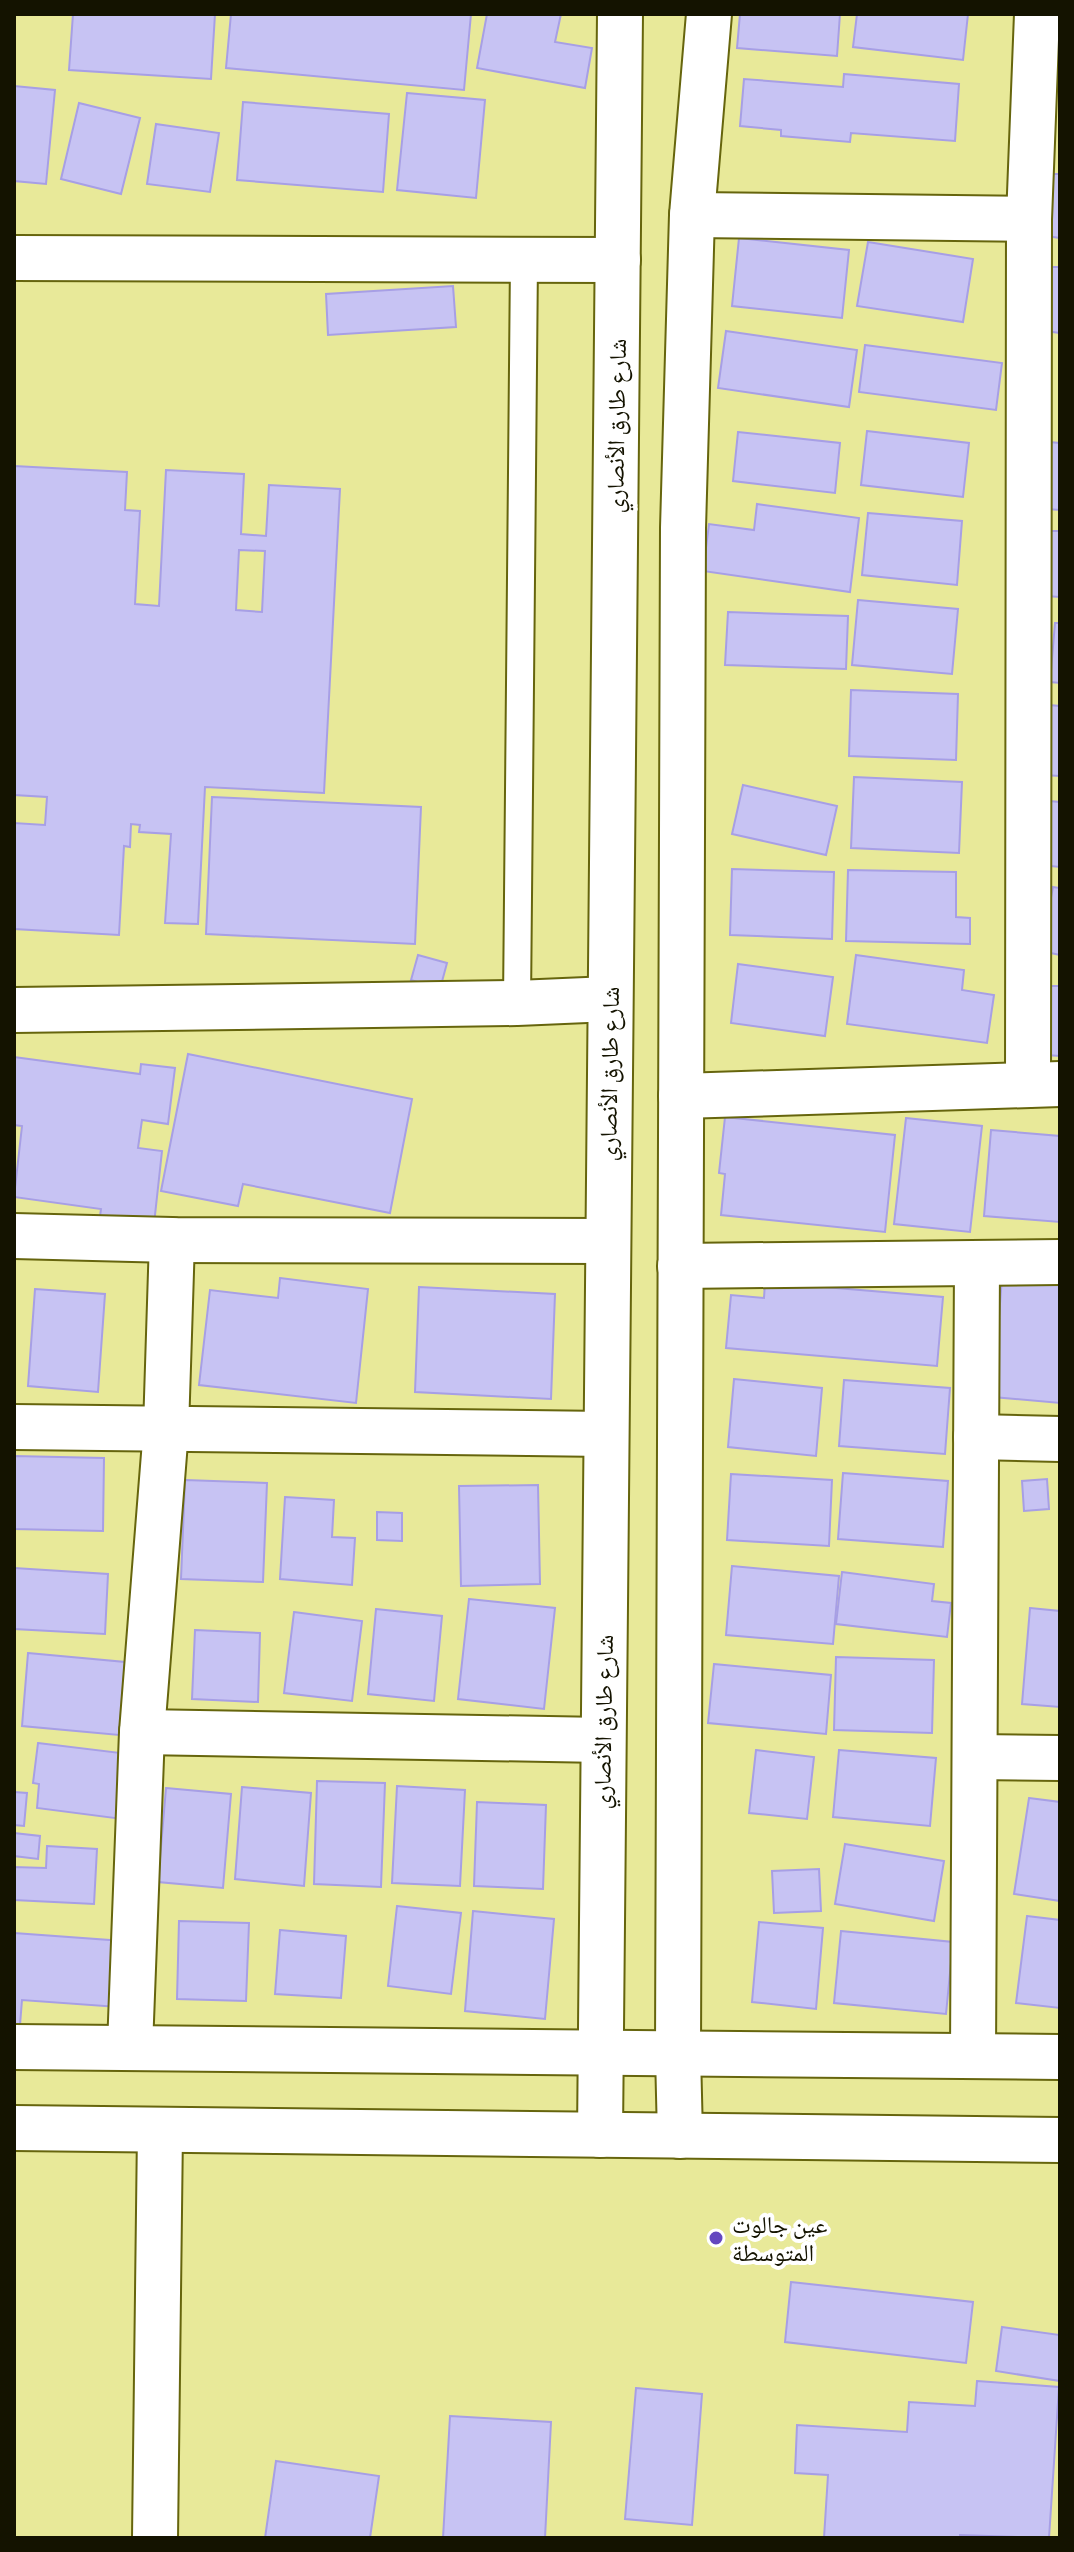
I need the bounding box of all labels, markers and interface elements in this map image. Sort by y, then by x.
street label: شارع طارق الأنصاري [601,338,637,514]
street label: شارع طارق الأنصاري [594,986,630,1162]
street label: شارع طارق الأنصاري [588,1634,624,1810]
place label: عين جالوت المتوسطة [732,2211,827,2266]
marker: عين جالوت المتوسطة [707,2229,725,2247]

